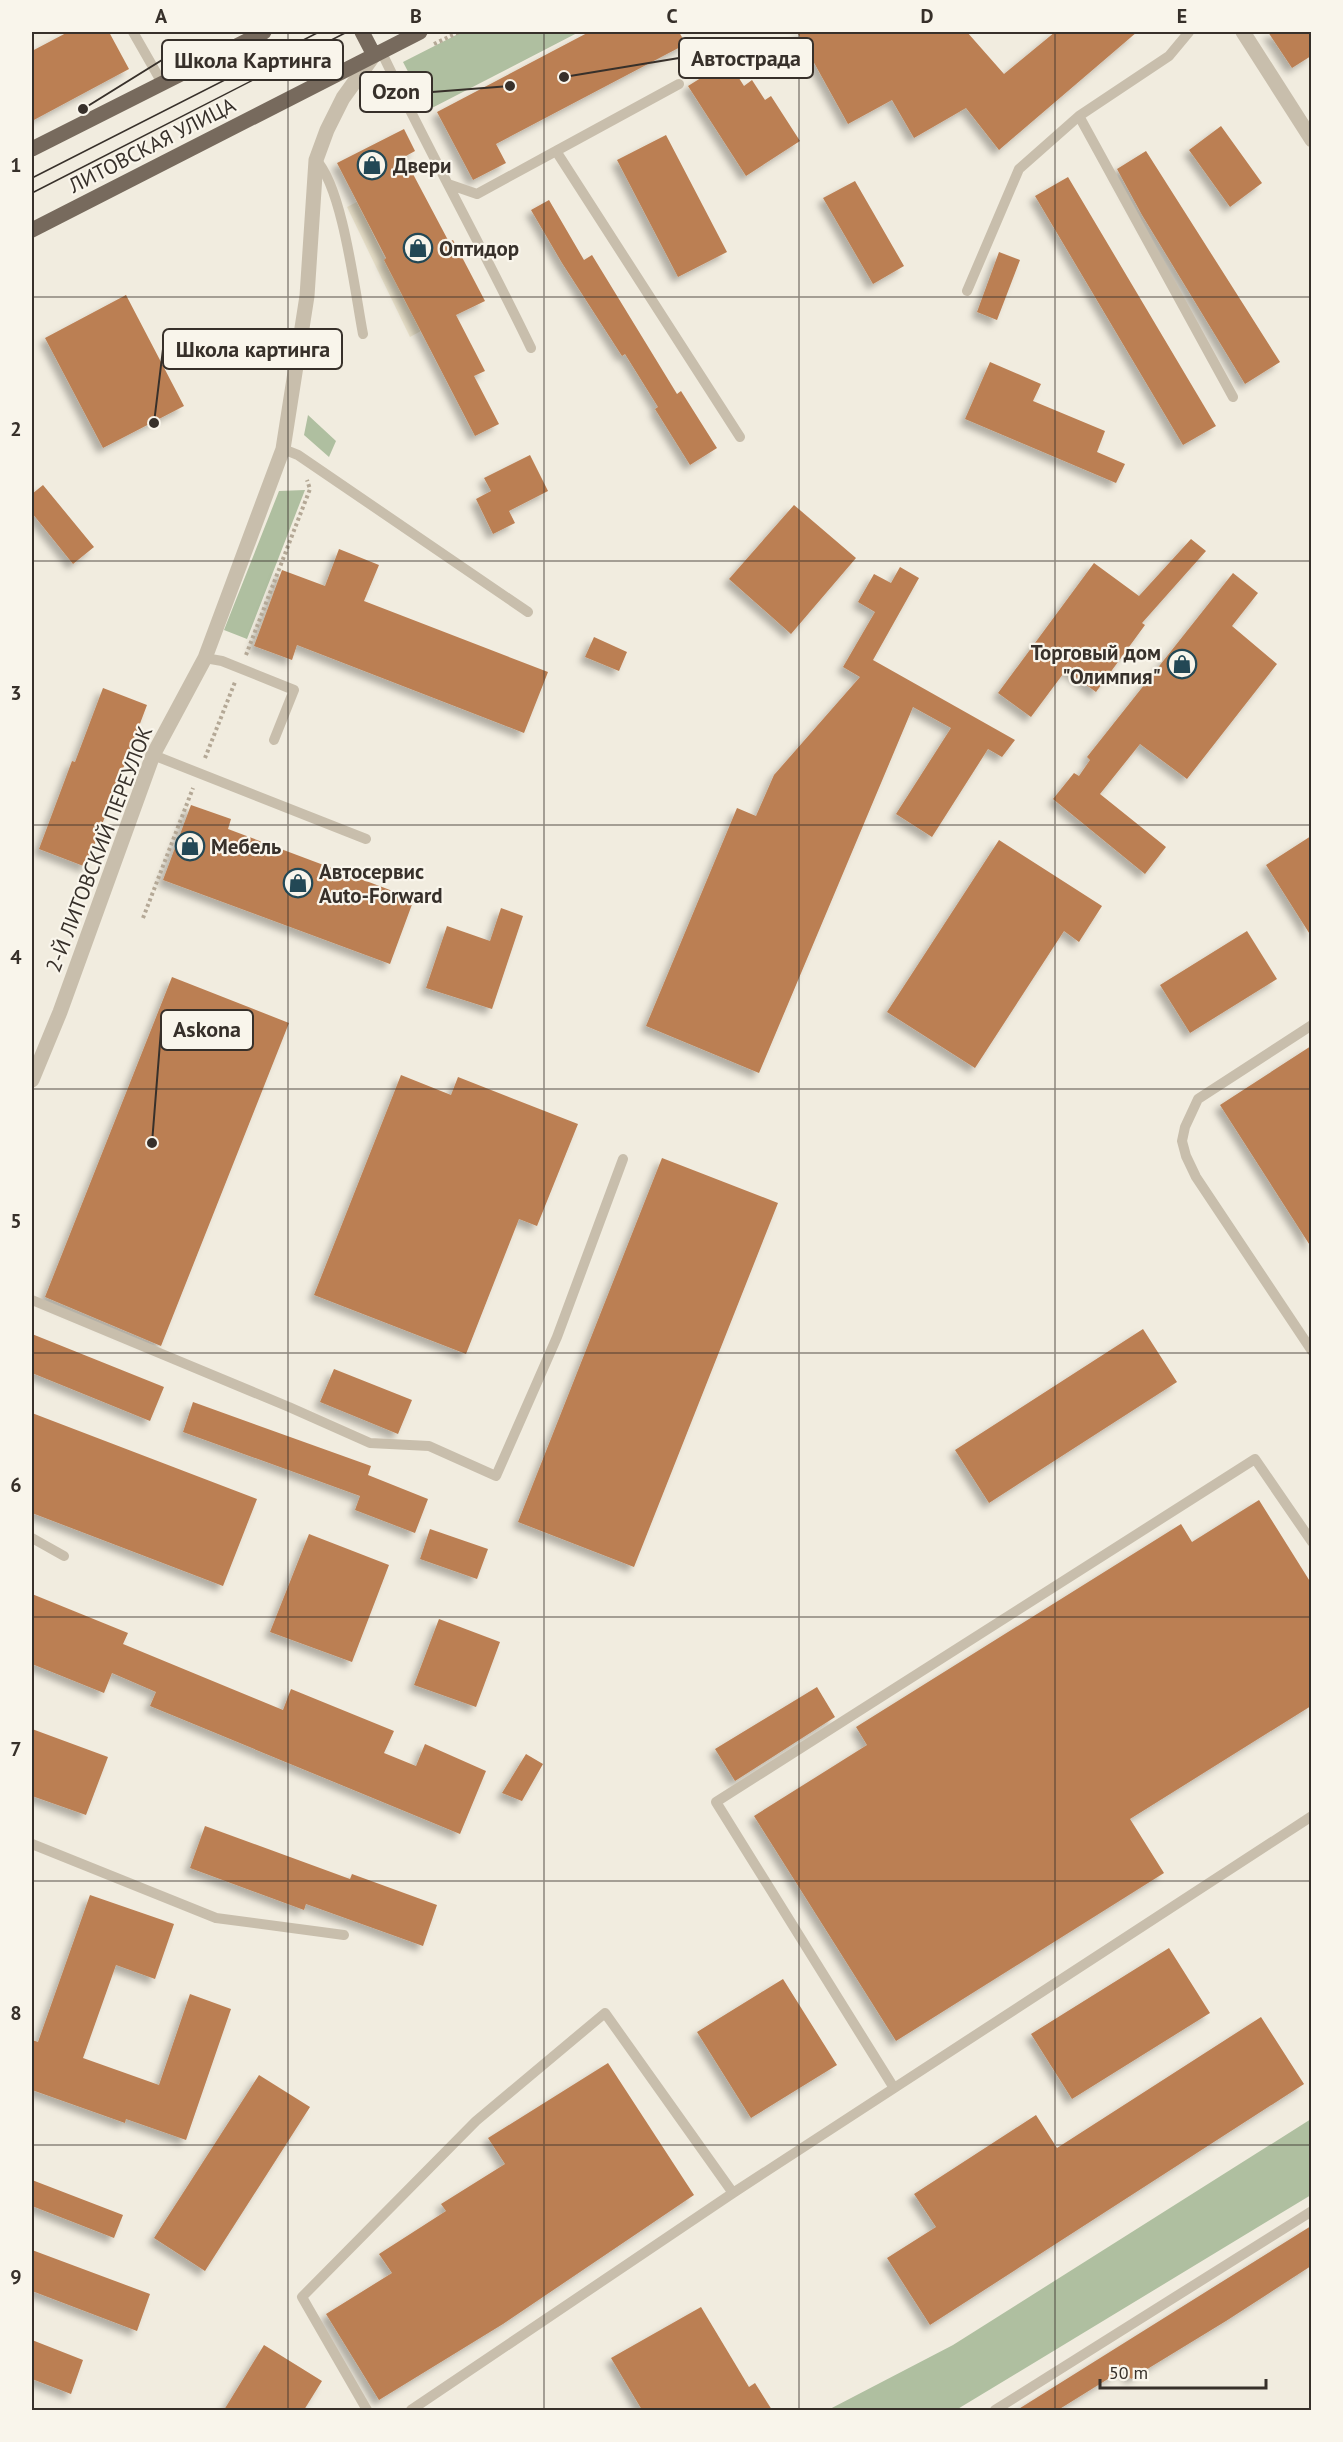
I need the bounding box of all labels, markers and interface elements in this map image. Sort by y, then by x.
text: A [155,3,168,29]
text: B [410,3,422,29]
text: C [666,3,678,29]
text: D [921,3,934,29]
text: E [1177,3,1187,29]
callout: Автострада [679,38,813,78]
callout: Школа Картинга [162,40,343,80]
text: Автострада [691,44,801,72]
text: Школа Картинга [174,46,332,74]
callout: Ozon [360,72,432,112]
text: Ozon [372,77,420,105]
street label: ЛИТОВСКАЯ УЛИЦА [63,91,241,199]
shop icon: Двери [356,149,388,181]
text: 1 [10,152,22,178]
place label: Двери [393,152,452,179]
shop icon: Оптидор [402,232,434,264]
place label: Оптидор [439,235,519,262]
callout: Школа картинга [163,329,342,369]
text: Школа картинга [176,335,330,363]
text: 2 [10,416,22,442]
place label: Торговый дом "Олимпия" [1031,639,1161,690]
shop icon: Торговый дом "Олимпия" [1166,648,1198,680]
text: 3 [10,680,22,706]
street label: 2-Й ЛИТОВСКИЙ ПЕРЕУЛОК [39,722,159,976]
shop icon: Мебель [174,830,206,862]
place label: Мебель [211,833,281,860]
place label: Автосервис Auto-Forward [319,858,443,909]
shop icon: Автосервис Auto-Forward [282,867,314,899]
text: 4 [10,944,22,970]
callout: Askona [161,1010,253,1050]
text: Askona [173,1015,241,1043]
text: 5 [10,1208,22,1234]
text: 6 [10,1472,22,1498]
text: 7 [10,1736,22,1762]
text: 8 [10,2000,22,2026]
text: 9 [10,2264,22,2290]
scale bar [1100,2352,1266,2390]
text: 50 m [1109,2361,1148,2384]

